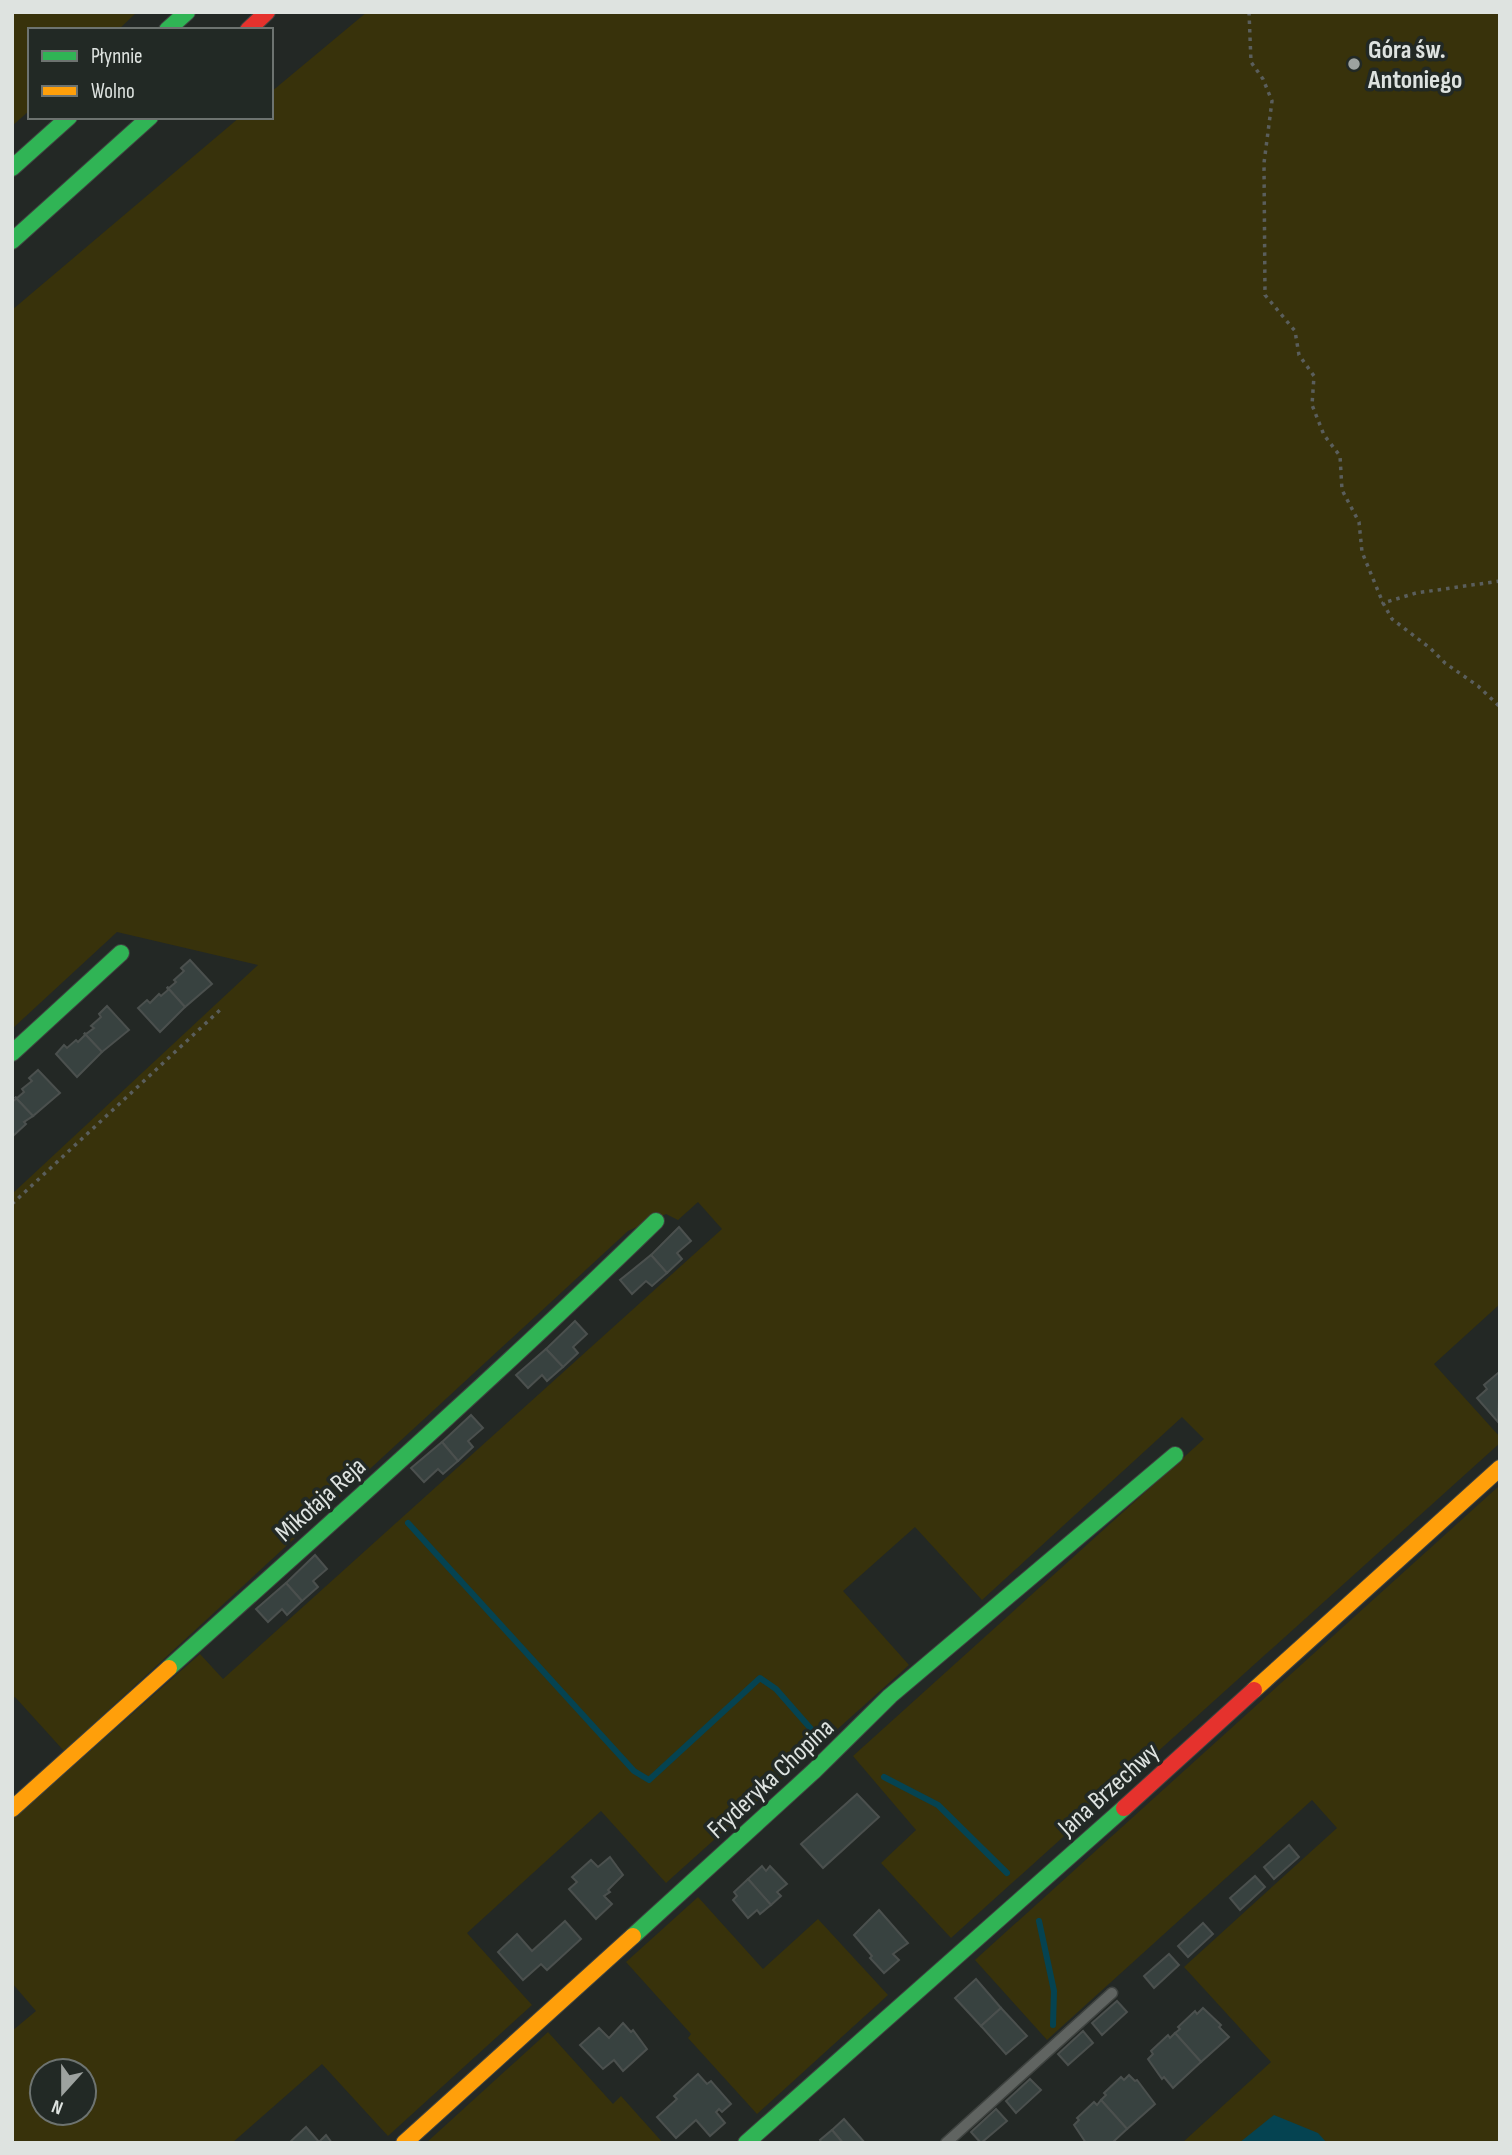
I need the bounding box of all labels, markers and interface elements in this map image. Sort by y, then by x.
legend [28,28,273,119]
place label: Góra św. Antoniego [1367,35,1462,96]
text: Płynnie [91,44,143,69]
marker: Góra św. Antoniego [1346,56,1362,72]
text: Wolno [91,79,135,104]
street label: Mikołaja Reja [269,1451,373,1549]
street label: Fryderyka Chopina [701,1713,841,1846]
street label: Jana Brzechwy [1051,1737,1166,1844]
north arrow [28,2057,98,2127]
text: N [49,2094,66,2119]

